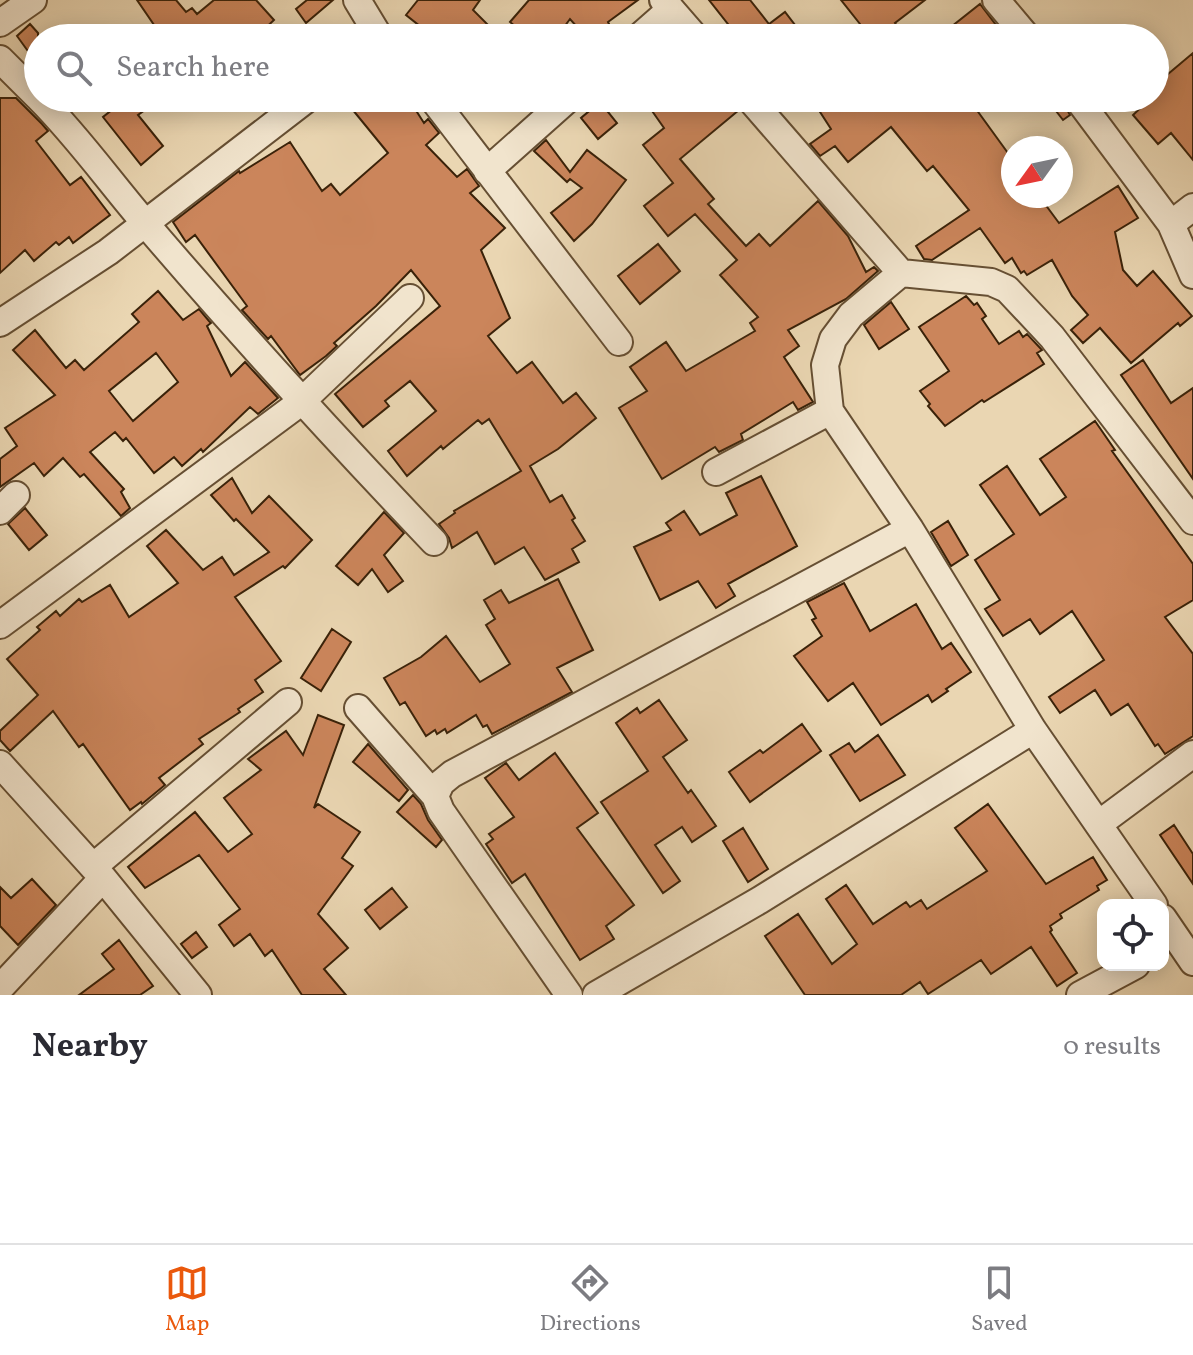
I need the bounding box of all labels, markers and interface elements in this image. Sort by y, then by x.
search box [24,24,1169,112]
icon: search [52,46,96,90]
text: Search here [116,47,270,89]
north arrow [1001,136,1073,208]
map controls [1097,899,1169,971]
button: locate [1097,899,1169,971]
text: Nearby [32,1024,148,1071]
text: 0 results [1063,1029,1161,1065]
tab: Map [165,1261,209,1340]
tab: Directions [540,1261,641,1340]
tab: Saved [971,1261,1028,1340]

